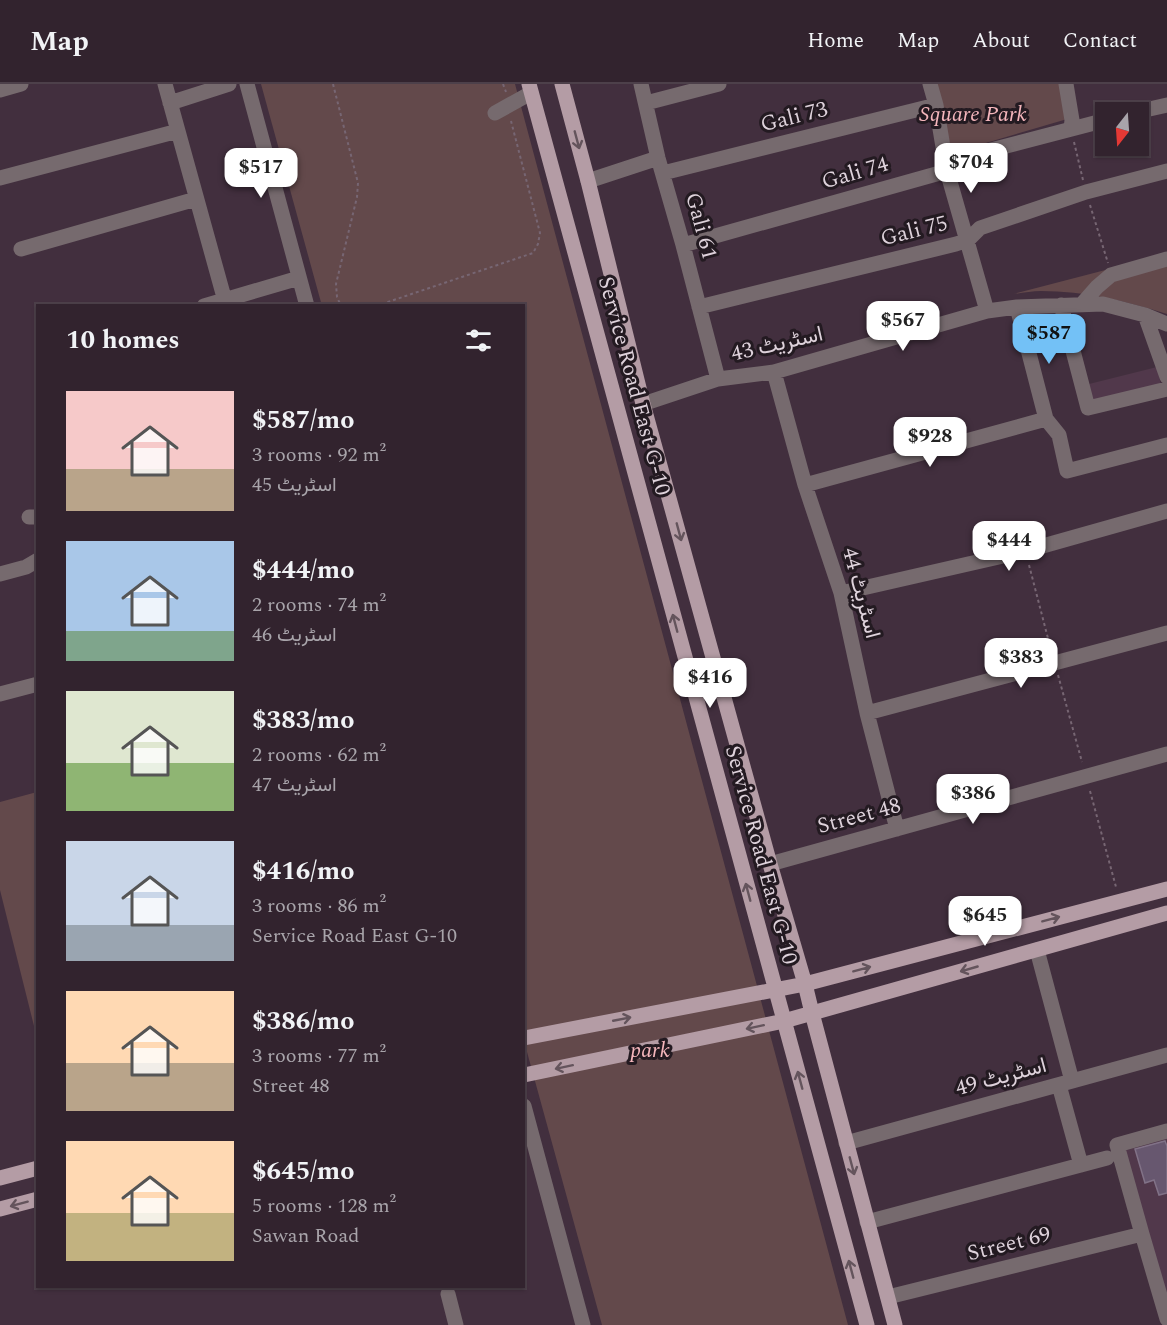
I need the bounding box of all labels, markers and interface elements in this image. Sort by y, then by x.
text: Map [30,20,89,63]
text: Home [807,25,864,57]
text: Map [897,25,939,57]
text: About [972,25,1030,57]
text: Contact [1063,25,1137,57]
street label: Gali 73 [757,93,831,141]
park label: Square Park [919,98,1027,131]
north arrow [1095,102,1149,156]
map controls [1095,102,1149,156]
one-way arrow [572,131,583,150]
pin: $704 [935,143,1007,194]
text: $704 [949,147,993,177]
pin: $517 [225,148,297,199]
street label: Gali 74 [818,148,892,198]
text: $517 [239,152,283,182]
street label: Gali 61 [676,189,726,263]
street label: Gali 75 [877,207,951,255]
street label: Service Road East G-10 [589,273,679,499]
pin: $567 [867,301,939,352]
text: $567 [881,305,925,335]
pin: $587 [1013,314,1085,365]
street label: اسٹریٹ 43 [728,317,826,371]
text: $587 [1027,318,1071,348]
text: 10 homes [66,320,180,360]
icon: filters [462,324,495,357]
text: $587/mo [252,400,355,440]
icon: home [114,415,186,487]
pin: $928 [894,417,966,468]
text: $928 [908,421,952,451]
text: 3 rooms · 92 m² [252,440,386,470]
text: اسٹریٹ 45 [252,470,337,500]
pin: $444 [973,521,1045,572]
one-way arrow [673,523,685,542]
text: $444 [987,525,1031,555]
street label: اسٹریٹ 44 [833,544,889,642]
text: $444/mo [252,550,355,590]
icon: home [114,565,186,637]
text: 2 rooms · 74 m² [252,590,386,620]
one-way arrow [669,614,680,633]
text: اسٹریٹ 46 [252,620,337,650]
pin: $383 [985,638,1057,689]
text: $383 [999,642,1043,672]
pin: $416 [674,658,746,709]
text: $416 [688,662,732,692]
text: $383/mo [252,700,355,740]
icon: home [114,715,186,787]
text: 2 rooms · 62 m² [252,740,386,770]
street label: Service Road East G-10 [716,742,806,968]
text: اسٹریٹ 47 [252,770,337,800]
pin: $386 [937,774,1009,825]
text: $386 [951,778,995,808]
street label: Street 48 [814,789,904,843]
text: $416/mo [252,851,355,891]
icon: home [114,865,186,937]
one-way arrow [742,883,753,902]
text: 3 rooms · 86 m² [252,891,386,921]
pin: $645 [949,896,1021,947]
text: $645 [963,900,1007,930]
one-way arrow [1041,913,1060,925]
text: Service Road East G-10 [252,921,457,951]
one-way arrow [852,963,871,975]
one-way arrow [960,964,979,975]
text: $386/mo [252,1001,355,1041]
one-way arrow [612,1013,632,1024]
icon: home [114,1015,186,1087]
one-way arrow [746,1022,765,1033]
park label: park [629,1034,670,1067]
text: 3 rooms · 77 m² [252,1041,386,1071]
street label: اسٹریٹ 49 [952,1049,1050,1105]
one-way arrow [555,1061,574,1073]
text: Street 48 [252,1071,329,1101]
one-way arrow [794,1071,805,1090]
text: $645/mo [252,1151,355,1191]
one-way arrow [847,1156,859,1175]
icon: home [114,1165,186,1237]
text: 5 rooms · 128 m² [252,1191,396,1221]
one-way arrow [10,1199,29,1211]
street label: Street 69 [964,1218,1054,1270]
text: Sawan Road [252,1221,359,1251]
one-way arrow [845,1259,856,1278]

